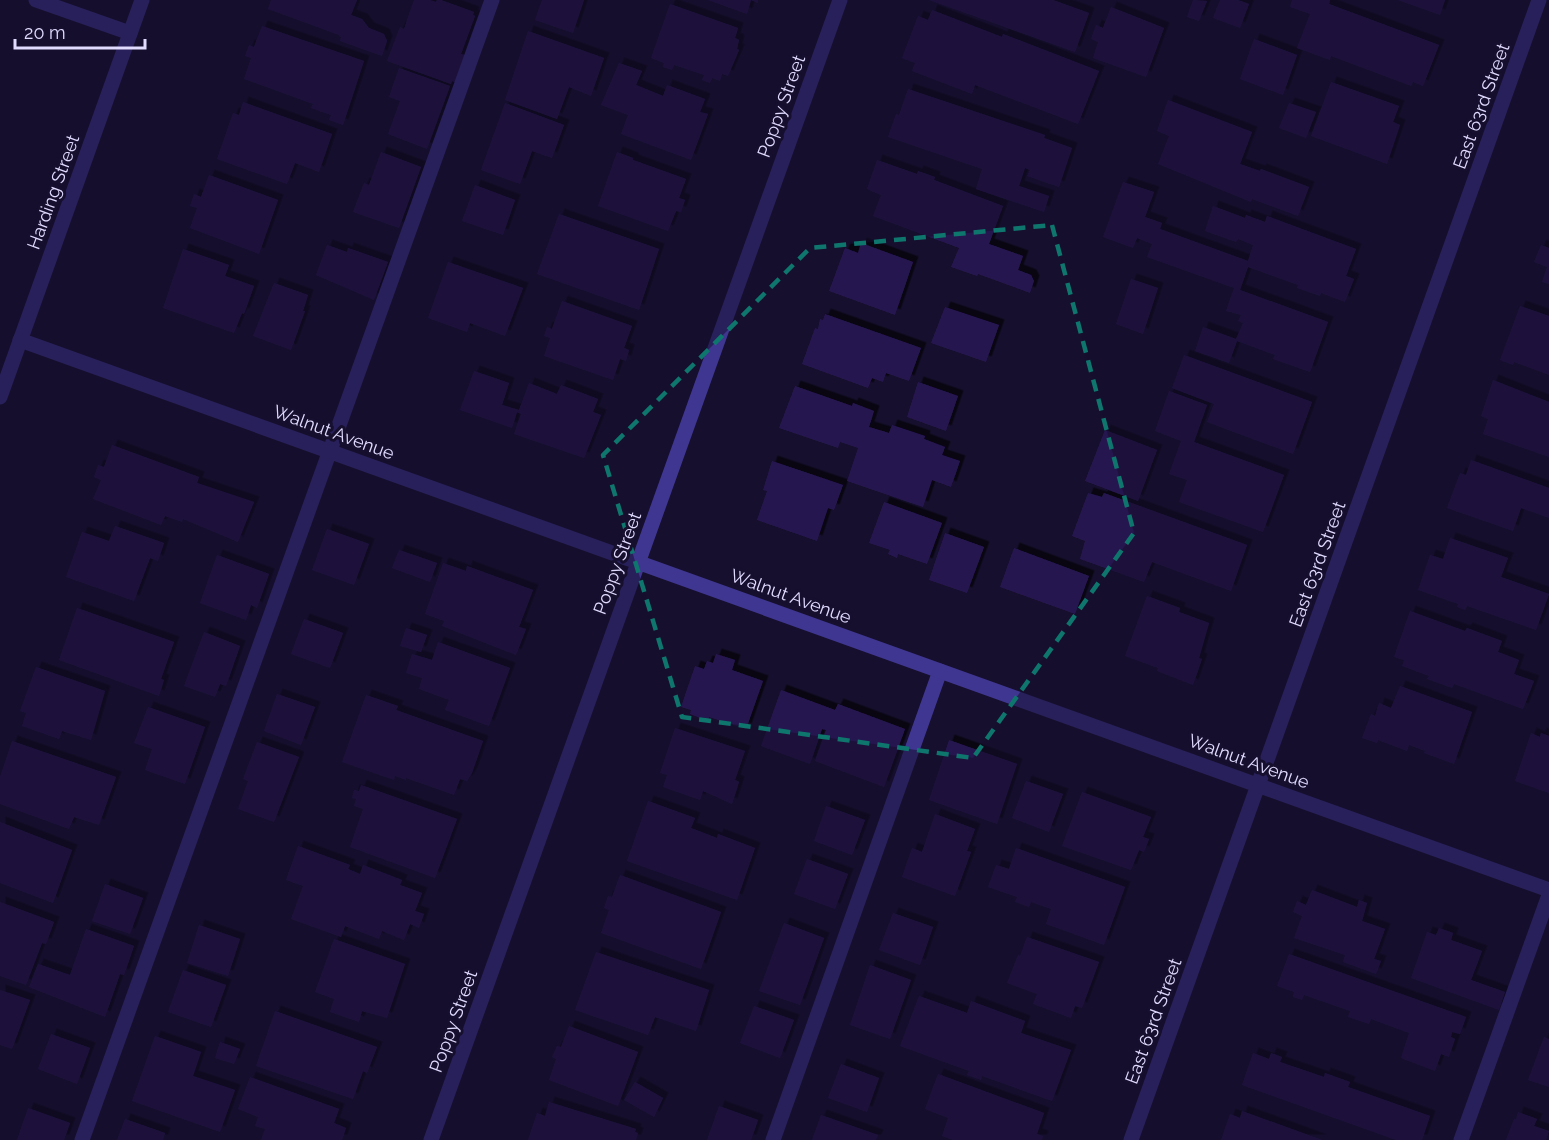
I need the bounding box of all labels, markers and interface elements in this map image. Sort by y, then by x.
scale bar [15,12,146,50]
text: 20 m [24,22,66,43]
street label: East 63rd Street [1449,40,1513,172]
street label: Poppy Street [753,52,809,160]
street label: Harding Street [23,132,83,252]
street label: Walnut Avenue [271,400,398,464]
street label: East 63rd Street [1285,498,1349,630]
street label: Poppy Street [589,509,645,617]
street label: Walnut Avenue [728,564,855,628]
street label: Walnut Avenue [1186,729,1313,793]
street label: East 63rd Street [1121,955,1185,1087]
street label: Poppy Street [425,967,481,1075]

